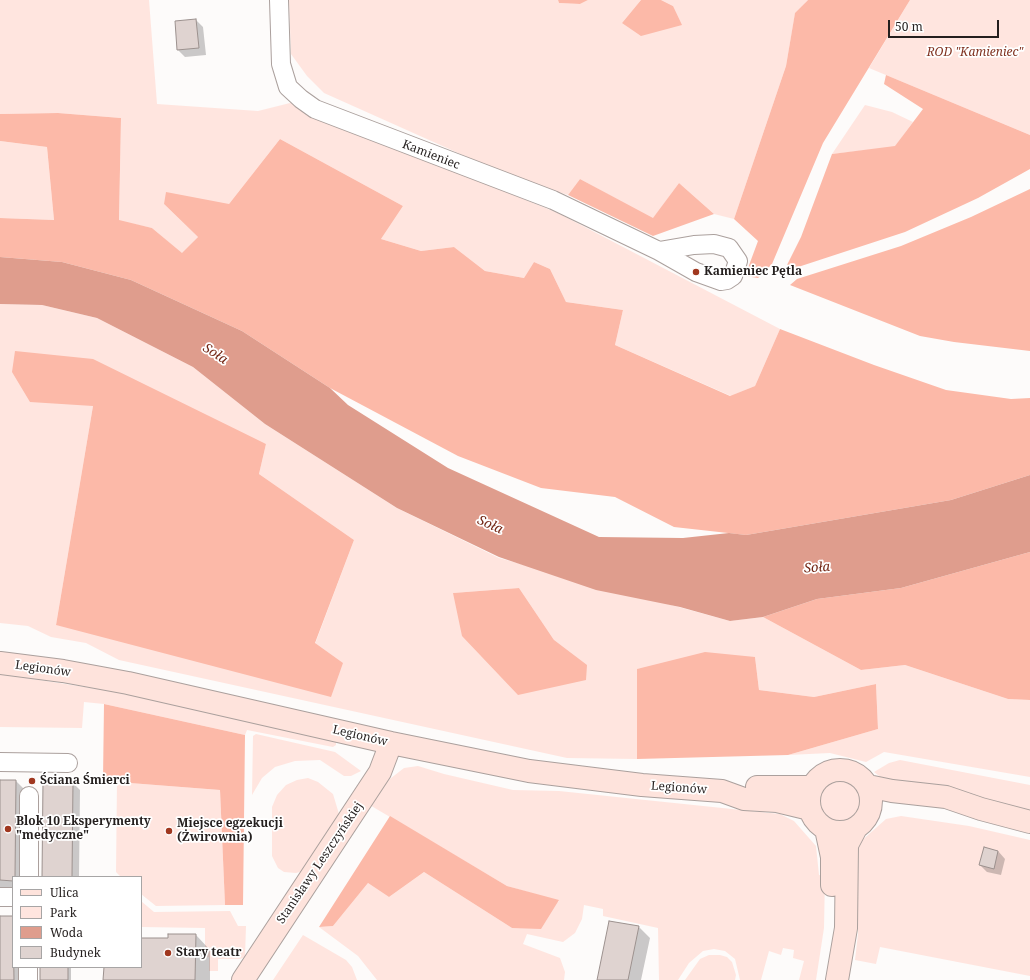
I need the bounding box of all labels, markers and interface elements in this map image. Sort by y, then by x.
scale bar [890,12,1001,38]
text: 50 m [895,18,923,35]
park label: ROD "Kamieniec" [927,46,1023,60]
street label: Kamieniec [400,137,462,173]
place label: Kamieniec Pętla [704,265,802,279]
marker: Kamieniec Pętla [691,267,701,277]
water label: Soła [200,340,230,368]
water label: Soła [475,513,505,537]
water label: Soła [803,559,831,577]
street label: Legionów [14,658,72,680]
street label: Legionów [331,723,389,749]
place label: Ściana Śmierci [40,774,130,788]
marker: Ściana Śmierci [27,776,37,786]
street label: Legionów [651,779,707,797]
street label: Stanisławy Leszczyńskiej [274,799,366,927]
place label: Blok 10 Eksperymenty "medyczne" [16,815,151,843]
place label: Miejsce egzekucji (Żwirownia) [177,817,283,845]
marker: Blok 10 Eksperymenty "medyczne" [3,824,13,834]
marker: Miejsce egzekucji (Żwirownia) [164,826,174,836]
legend [12,876,142,968]
text: Ulica [50,884,79,901]
text: Park [50,904,77,921]
text: Woda [50,924,83,941]
text: Budynek [50,944,101,961]
place label: Stary teatr [176,946,241,960]
marker: Stary teatr [163,948,173,958]

